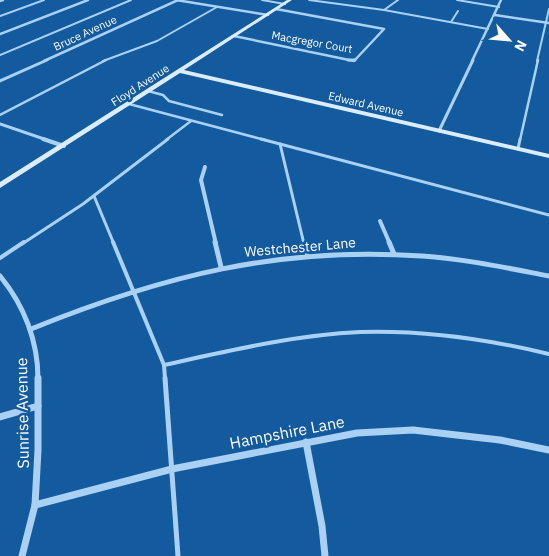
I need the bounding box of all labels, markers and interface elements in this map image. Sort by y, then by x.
street label: Bruce Avenue [51,12,119,54]
north arrow [484,15,534,65]
street label: Macgregor Court [270,28,354,56]
text: N [510,37,531,55]
street label: Floyd Avenue [108,61,172,109]
street label: Edward Avenue [327,89,405,119]
street label: Westchester Lane [243,233,357,261]
street label: Sunrise Avenue [11,357,33,469]
street label: Hampshire Lane [228,411,346,453]

